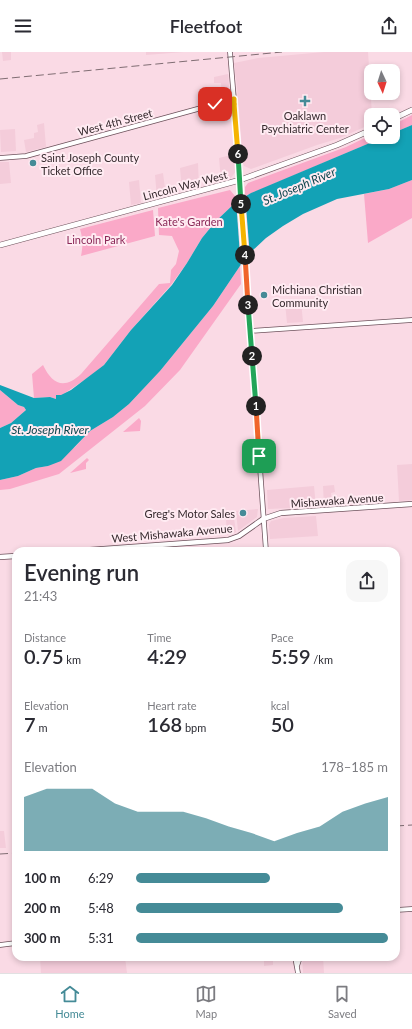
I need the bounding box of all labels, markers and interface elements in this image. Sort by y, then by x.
icon: menu [12,15,34,37]
text: Fleetfoot [170,15,242,37]
icon: share [378,15,400,37]
north arrow [364,64,400,100]
map controls [364,64,400,144]
pin [198,87,232,121]
icon: check [204,93,226,115]
marker: Oaklawn Psychiatric Center [299,95,311,107]
street label: West 4th Street [76,106,154,138]
button: locate [364,108,400,144]
place label: Oaklawn Psychiatric Center [261,109,349,135]
pin: 6 [228,144,248,164]
text: 6 [235,147,241,160]
place label: Saint Joseph County Ticket Office [41,151,139,177]
marker: Saint Joseph County Ticket Office [28,158,38,168]
water label: St. Joseph River [260,164,338,208]
street label: Lincoln Way West [141,167,229,202]
pin: 5 [231,194,251,214]
text: 5 [238,197,244,210]
park label: Kate's Garden [155,215,223,228]
park label: Lincoln Park [67,233,126,246]
pin: 4 [235,245,255,265]
text: 4 [242,248,248,261]
place label: Michiana Christian Community [272,283,362,309]
marker: Michiana Christian Community [259,290,269,300]
pin: 3 [238,295,258,315]
text: 3 [245,298,251,311]
pin: 2 [242,346,262,366]
text: 2 [249,349,255,362]
pin: 1 [246,396,266,416]
text: 1 [253,399,259,412]
water label: St. Joseph River [11,422,90,437]
pin [242,439,276,473]
icon: arrive [248,445,270,467]
street label: Mishawaka Avenue [290,490,384,510]
place label: Greg's Motor Sales [145,507,235,520]
marker: Greg's Motor Sales [238,508,248,518]
street label: West Mishawaka Avenue [111,521,233,545]
text: Evening run [24,559,139,586]
button: share [346,560,388,602]
text: 21:43 [24,588,57,604]
text: Distance [24,631,66,644]
text: Time [147,631,171,644]
text: Pace [271,631,294,644]
text: 0.75 [24,644,64,668]
text: 4:29 [147,644,187,668]
text: 5:59 [271,644,311,668]
text: km [64,653,81,666]
text: /km [311,653,333,666]
text: Elevation [24,699,69,712]
text: Heart rate [147,699,197,712]
text: kcal [271,699,289,712]
text: 7 [24,712,36,736]
text: 168 [147,712,182,736]
text: 50 [271,712,294,736]
text: m [36,721,47,734]
text: bpm [182,721,206,734]
text: Elevation [24,759,77,775]
text: 178–185 m [321,759,388,775]
text: 100 m [24,870,61,886]
text: 6:29 [88,870,114,886]
text: 200 m [24,900,61,916]
text: 5:48 [88,900,114,916]
text: 300 m [24,930,61,946]
text: 5:31 [88,930,114,946]
tab: Home [55,983,85,1020]
tab: Map [195,983,217,1020]
tab: Saved [328,983,357,1020]

